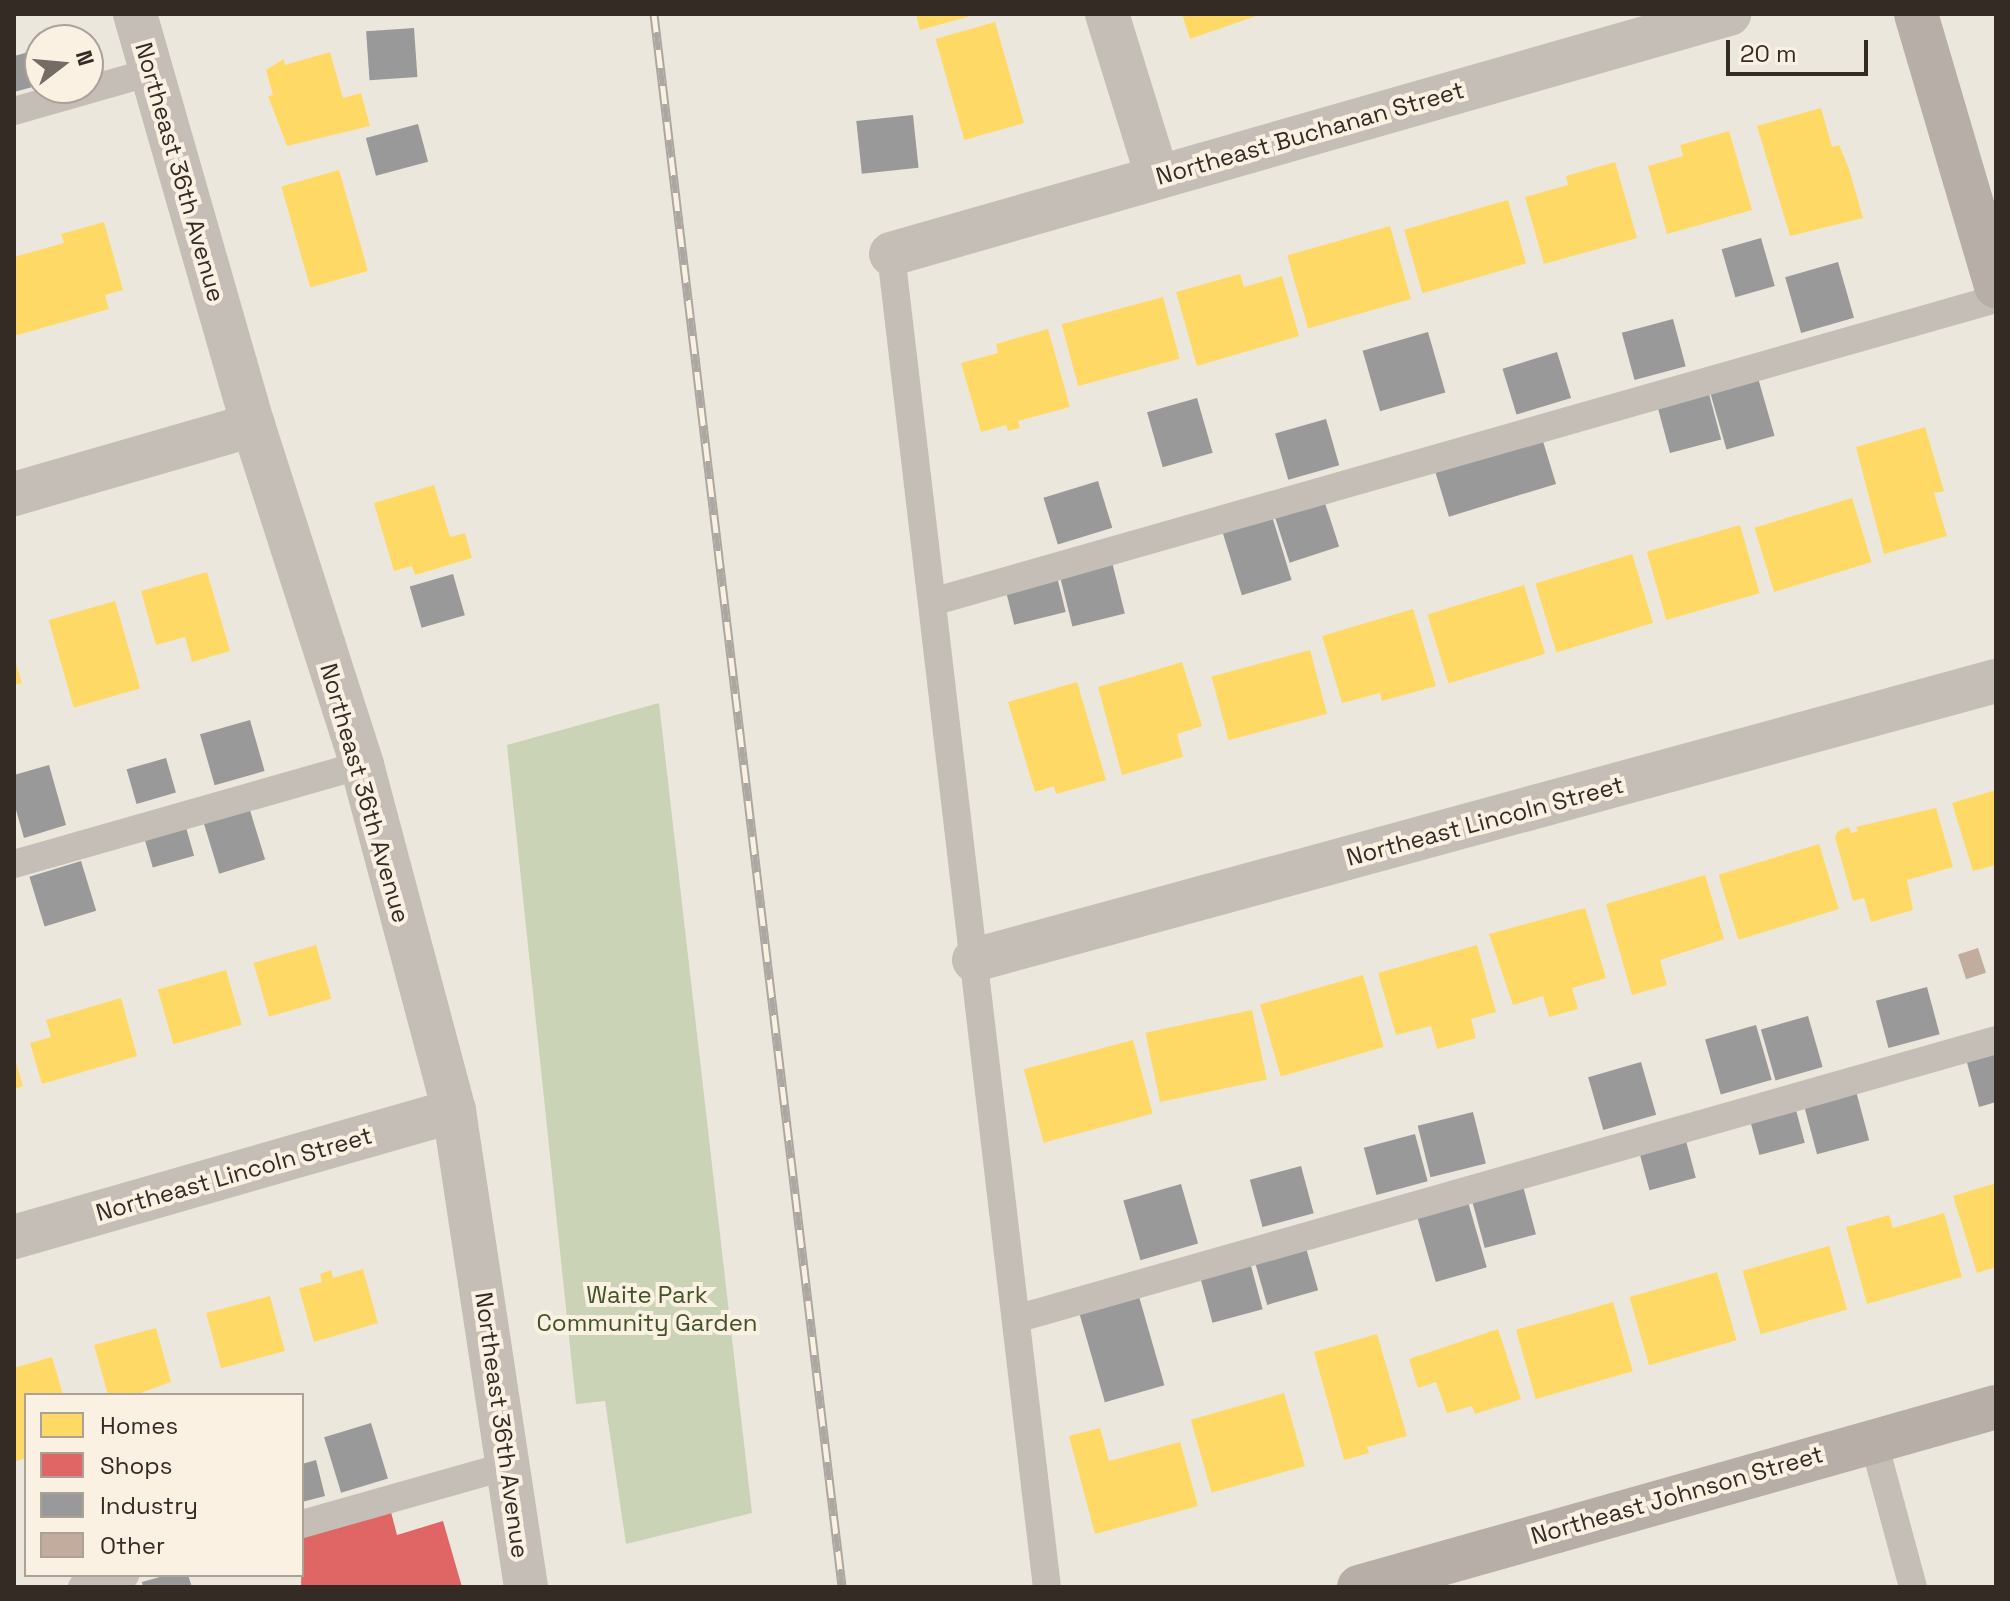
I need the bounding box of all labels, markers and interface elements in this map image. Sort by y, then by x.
north arrow [24,24,104,104]
scale bar [1730,24,1872,74]
text: 20 m [1740,38,1797,69]
street label: Northeast 36th Avenue [129,39,231,305]
text: N [70,47,101,69]
street label: Northeast Buchanan Street [1153,75,1467,191]
street label: Northeast 36th Avenue [314,660,416,926]
street label: Northeast Lincoln Street [1343,770,1627,872]
street label: Northeast Lincoln Street [93,1121,375,1227]
park label: Waite Park Community Garden [536,1281,758,1337]
street label: Northeast 36th Avenue [469,1290,535,1560]
legend [24,1393,304,1577]
text: Homes [100,1410,178,1441]
street label: Northeast Johnson Street [1528,1439,1826,1551]
text: Shops [100,1450,172,1481]
text: Industry [100,1490,198,1521]
text: Other [100,1530,165,1561]

